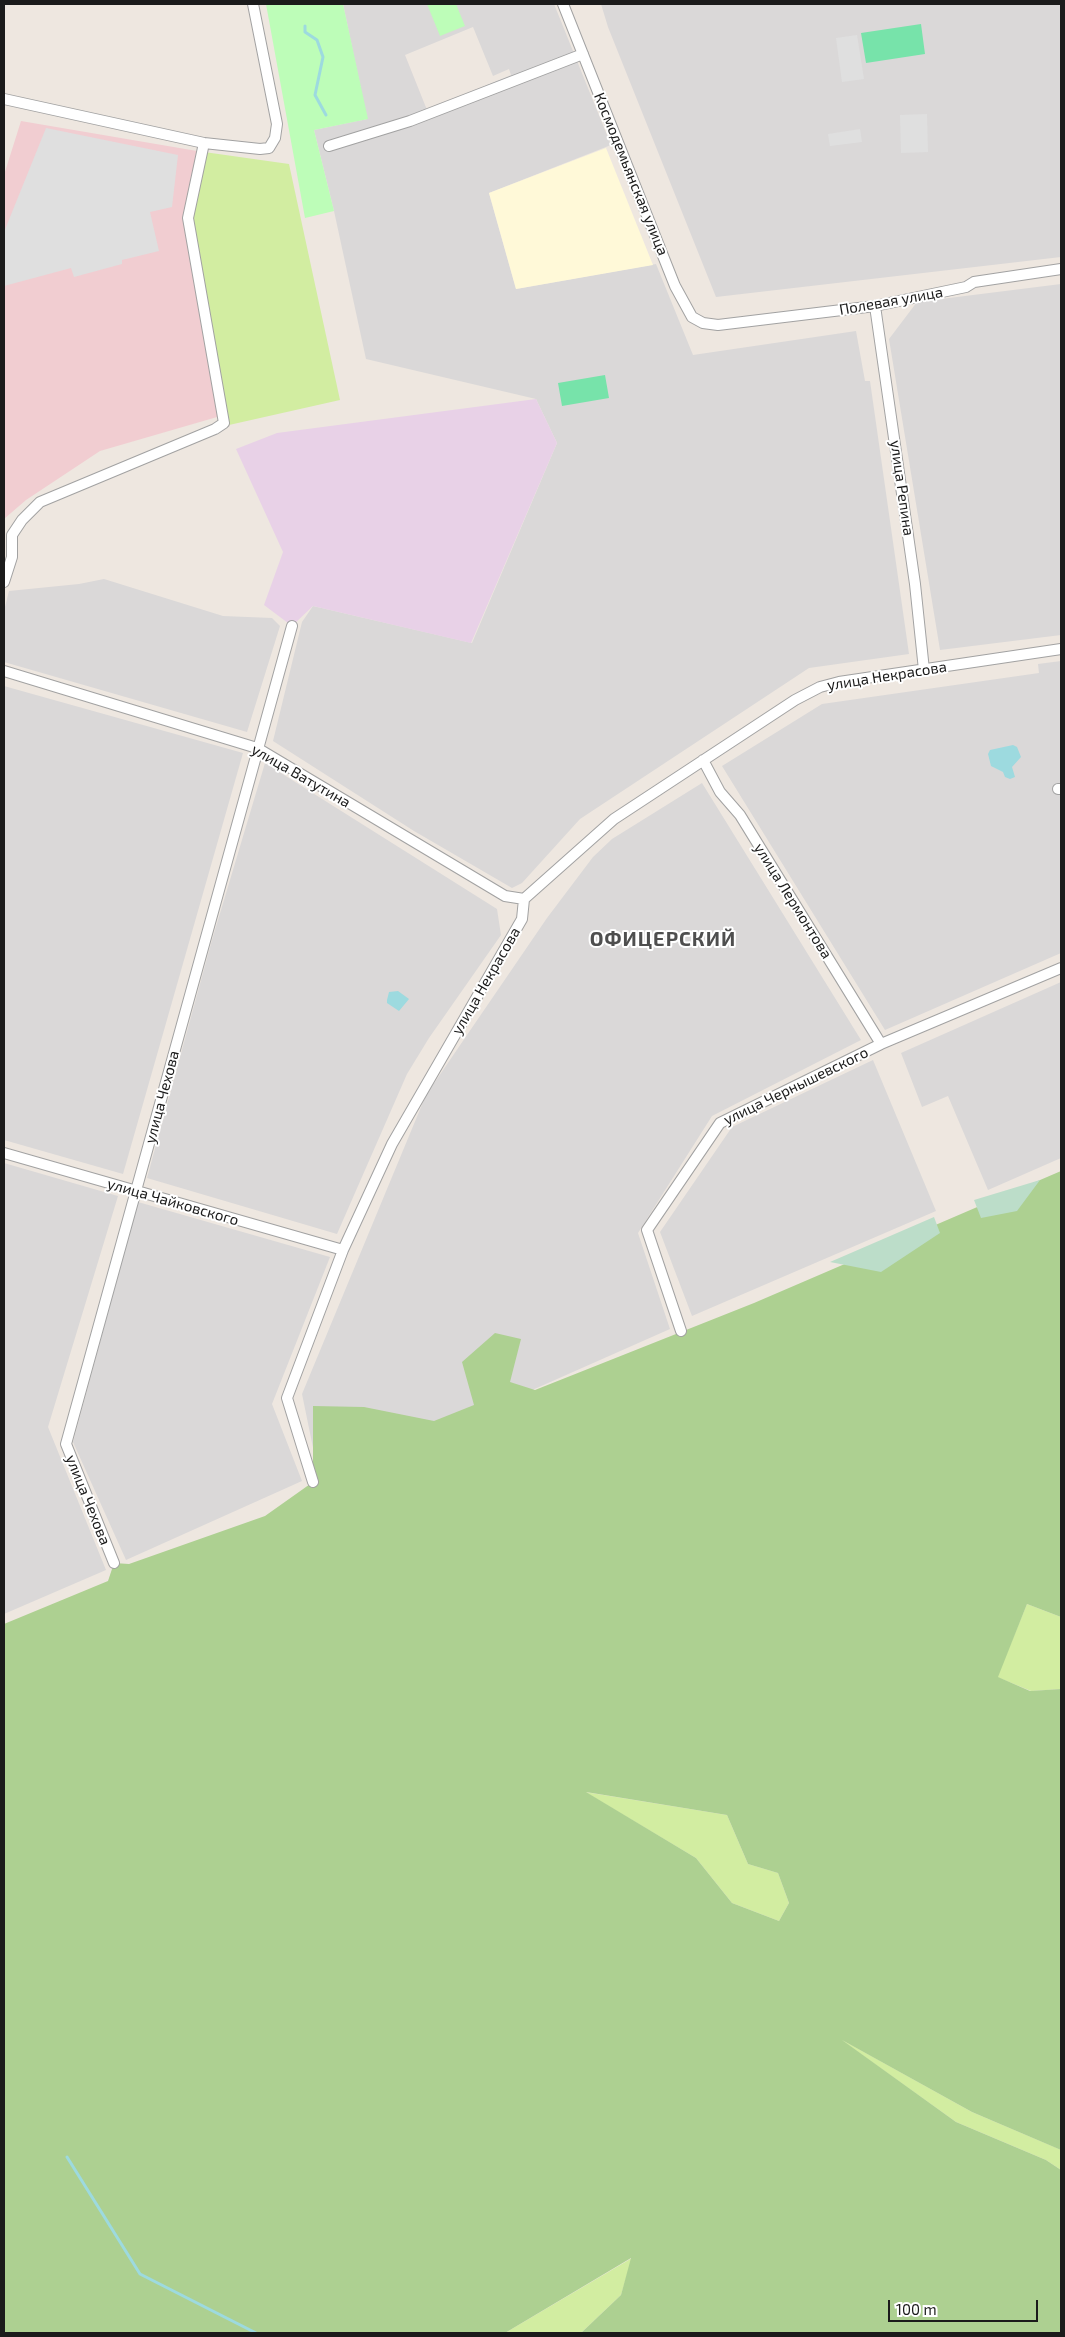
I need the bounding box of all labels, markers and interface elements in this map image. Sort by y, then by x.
street label: Космодемьянская улица [590,90,672,258]
street label: Полевая улица [838,283,944,319]
street label: улица Репина [886,439,918,537]
street label: улица Некрасова [826,658,948,694]
street label: улица Ватутина [248,740,354,812]
street label: улица Лермонтова [750,840,836,962]
street label: улица Некрасова [448,924,524,1038]
district label: ОФИЦЕРСКИЙ [589,927,737,951]
street label: улица Чернышевского [721,1043,871,1129]
street label: улица Чехова [141,1049,183,1145]
street label: улица Чайковского [105,1175,241,1229]
street label: улица Чехова [62,1452,114,1548]
scale bar [890,2290,1040,2322]
text: 100 m [896,2300,937,2318]

